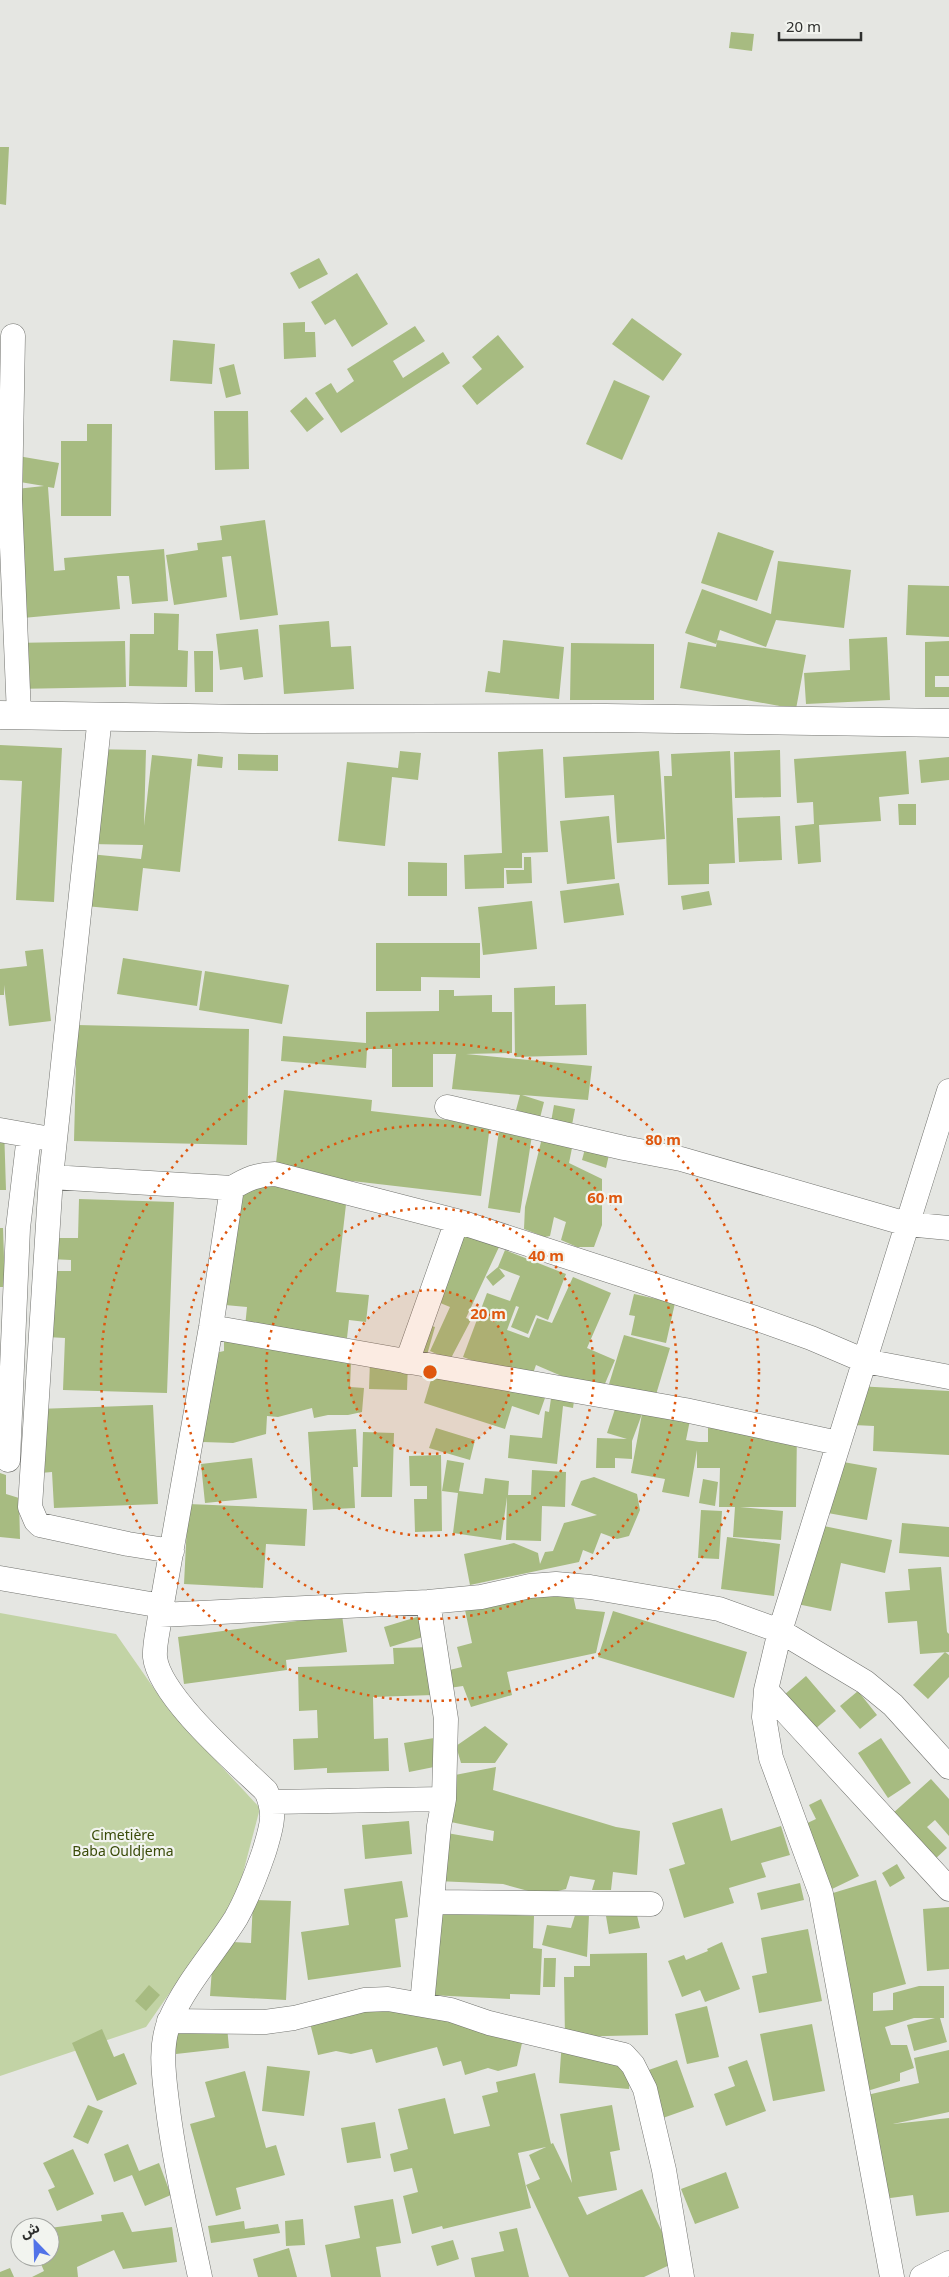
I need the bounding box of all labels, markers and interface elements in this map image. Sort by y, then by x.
scale bar [779,10,862,42]
text: 20 m [786,16,821,36]
text: 80 m [645,1129,681,1149]
text: 60 m [587,1187,623,1207]
text: 40 m [528,1245,564,1265]
text: 20 m [470,1303,506,1323]
centre of rings [421,1363,439,1381]
park label: Cimetière Baba Ouldjema [72,1825,174,1860]
north arrow [10,2217,60,2267]
text: ش [17,2217,42,2242]

